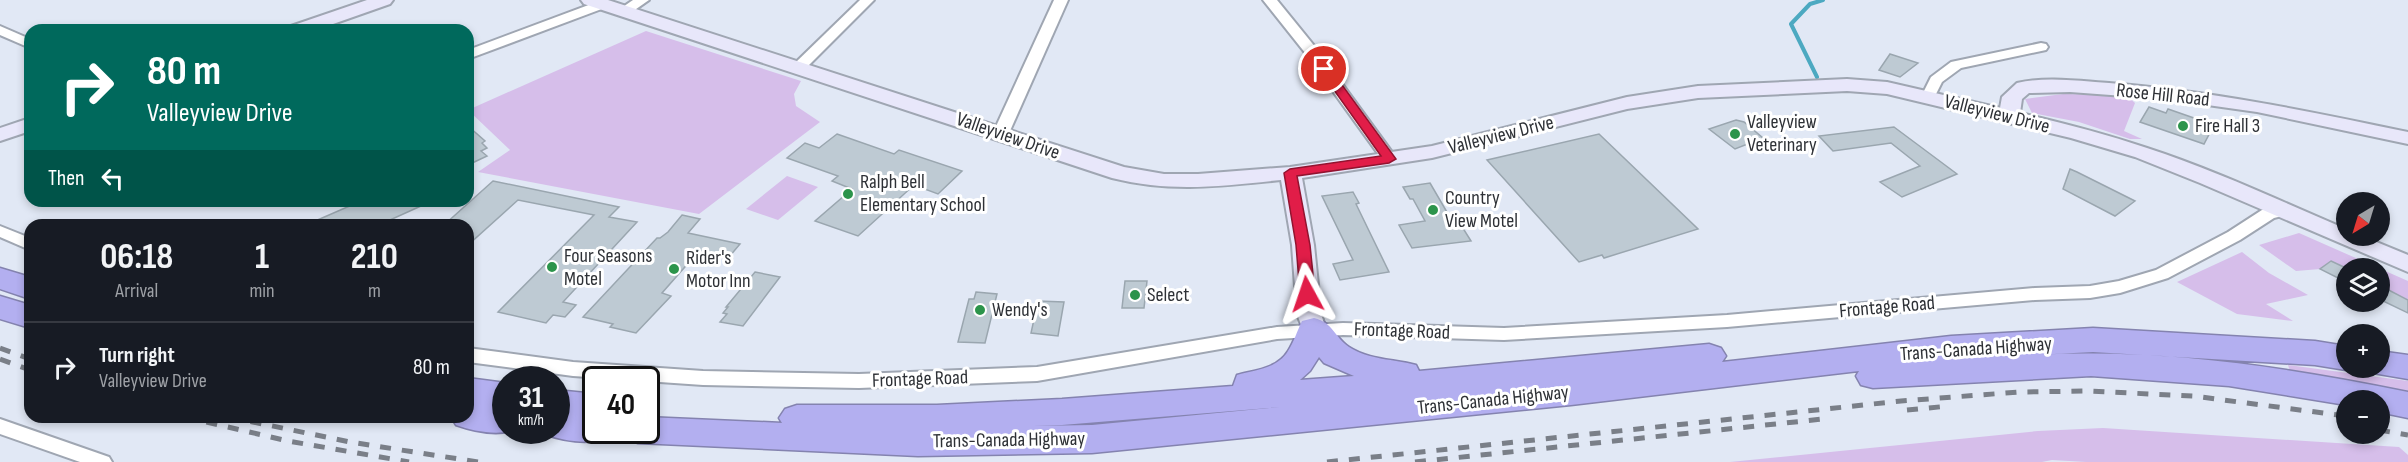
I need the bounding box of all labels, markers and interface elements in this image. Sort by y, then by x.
pin [1298,43,1349,94]
text: 80 m [147,46,221,97]
icon: right [48,48,126,126]
icon: arrive [1307,52,1340,85]
street label: Rose Hill Road [2115,78,2211,112]
street label: Valleyview Drive [1942,89,2052,139]
text: Valleyview Drive [147,97,293,129]
street label: Valleyview Drive [953,107,1063,165]
street label: Valleyview Drive [1446,110,1556,160]
place label: Valleyview Veterinary [1747,110,1817,157]
place label: Fire Hall 3 [2195,114,2260,138]
marker: Fire Hall 3 [2176,119,2190,133]
marker: Valleyview Veterinary [1728,127,1742,141]
icon: left [96,162,129,195]
text: Then [48,165,84,192]
place label: Ralph Bell Elementary School [860,170,986,217]
place label: Country View Motel [1445,186,1518,233]
marker: Ralph Bell Elementary School [841,187,855,201]
north arrow [2336,192,2390,246]
map controls [2336,192,2390,444]
marker: Country View Motel [1426,203,1440,217]
text: 06:18 [100,236,173,279]
text: 1 [255,236,269,279]
text: 210 [351,236,398,279]
place label: Four Seasons Motel [564,244,652,291]
place label: Rider's Motor Inn [686,246,751,293]
button: layers [2336,258,2390,312]
marker: Four Seasons Motel [545,260,559,274]
marker: Rider's Motor Inn [667,262,681,276]
position arrow [1275,262,1339,326]
text: Arrival [115,279,158,303]
text: min [250,279,275,303]
text: m [368,279,381,303]
place label: Select [1147,283,1189,307]
marker: Select [1128,288,1142,302]
street label: Frontage Road [1838,291,1936,323]
place label: Wendy's [992,298,1048,322]
marker: Wendy's [973,303,987,317]
street label: Frontage Road [1354,317,1450,345]
button: + [2336,324,2390,378]
street label: Trans-Canada Highway [1899,332,2053,366]
text: Turn right [99,342,175,369]
icon: right [48,351,81,384]
text: 80 m [413,354,450,381]
street label: Frontage Road [872,365,968,393]
speed limit sign: 40 [582,366,660,444]
text: Valleyview Drive [99,369,207,393]
text: 31 [518,380,544,416]
street label: Trans-Canada Highway [1416,380,1570,420]
button: − [2336,390,2390,444]
text: km/h [518,411,544,430]
street label: Trans-Canada Highway [933,427,1085,453]

